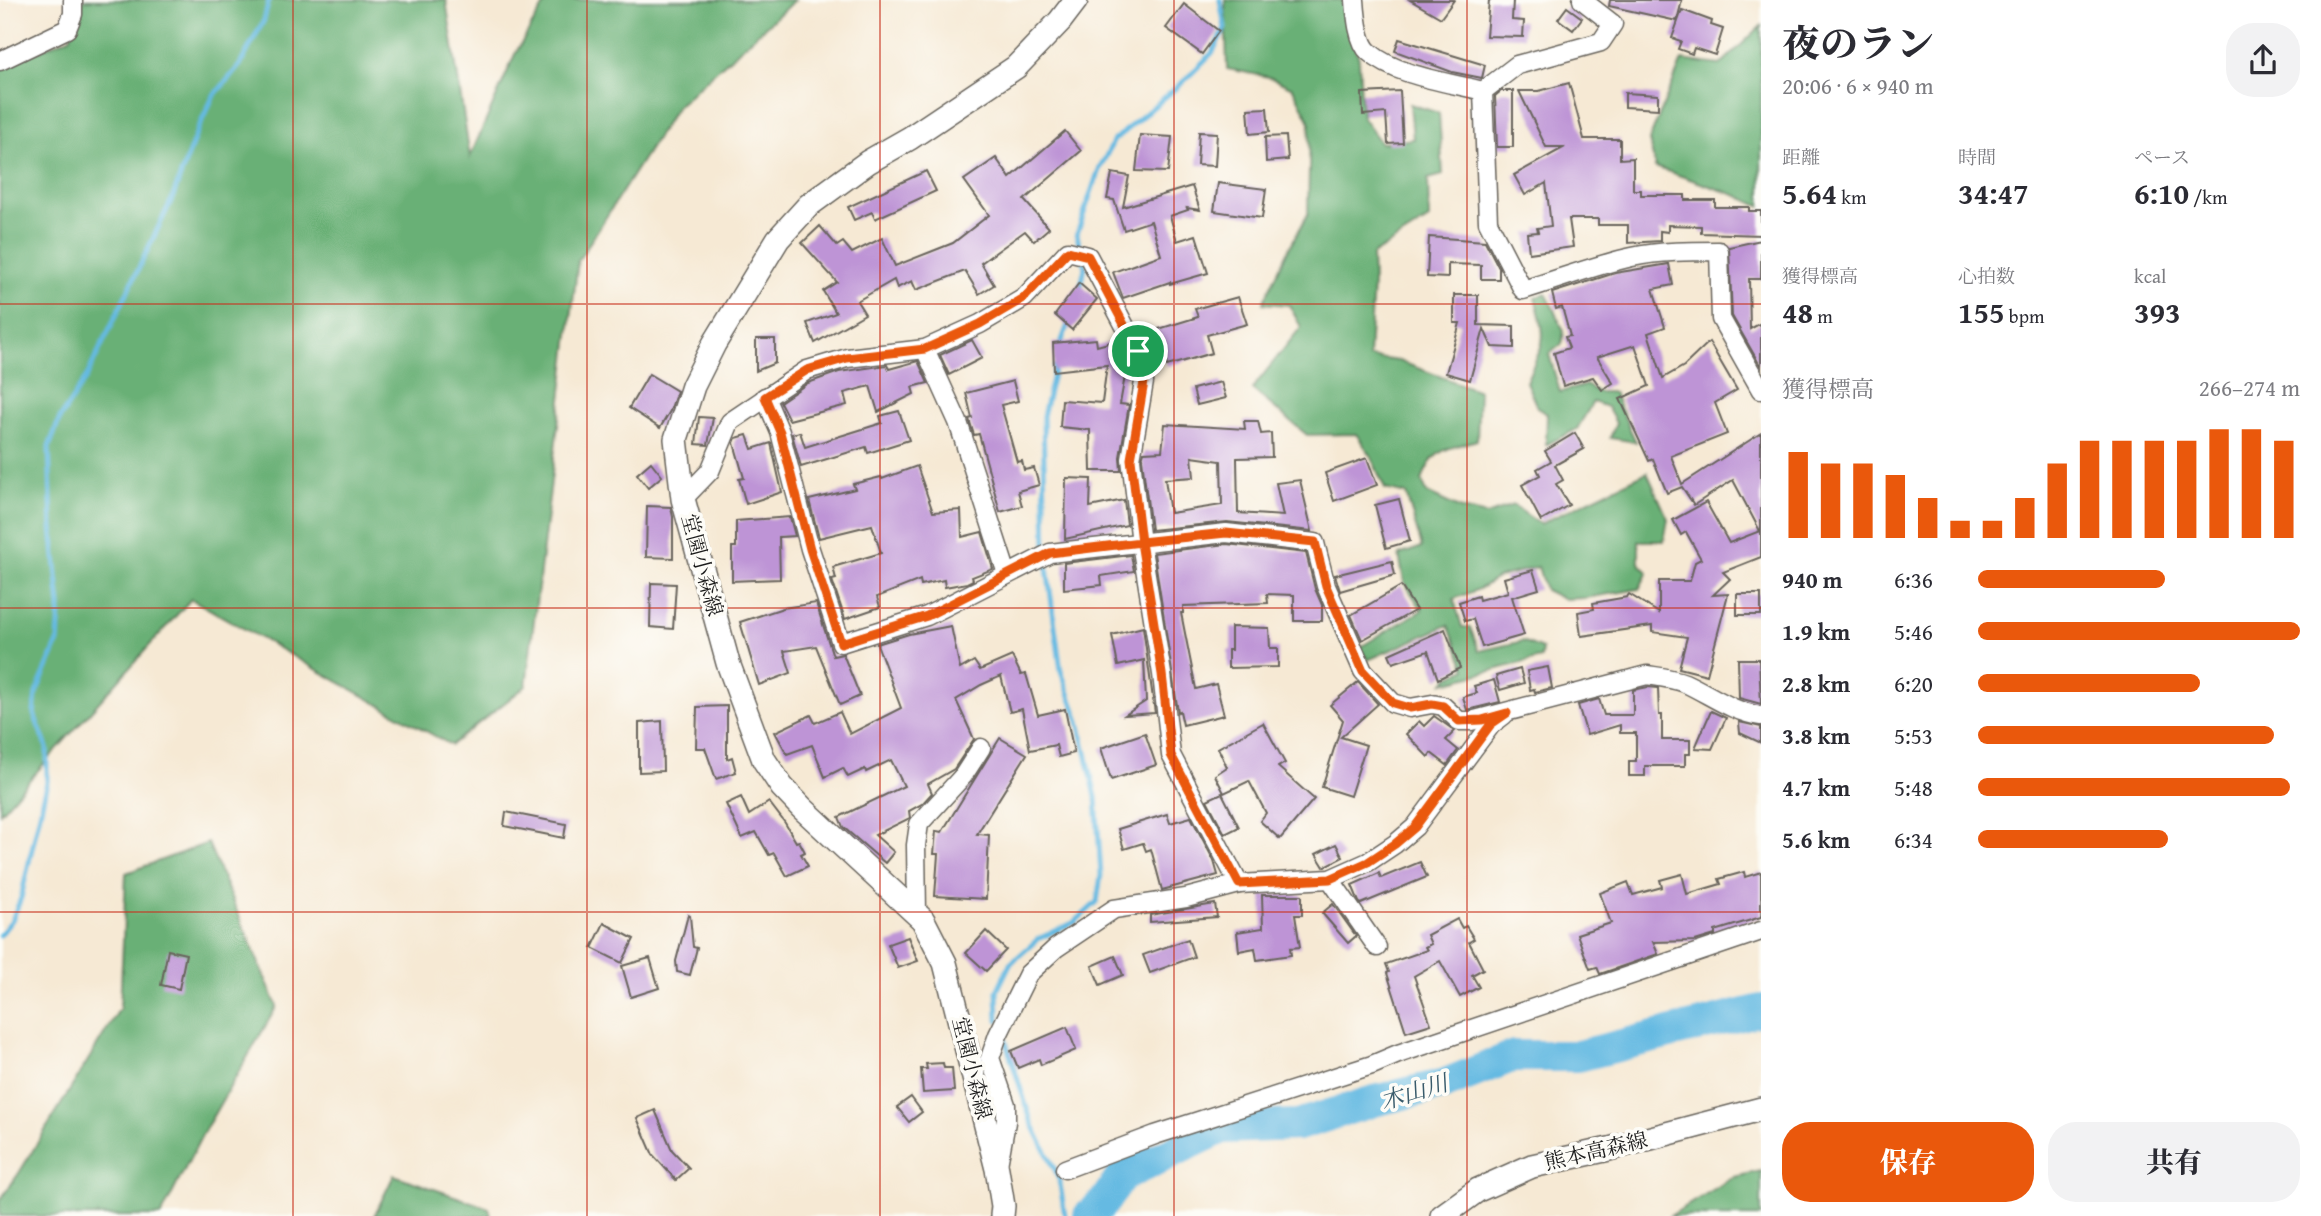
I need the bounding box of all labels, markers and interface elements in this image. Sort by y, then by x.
text: 夜のラン [1782,15,1934,71]
button: share [2226,23,2300,97]
text: 20:06 · 6 × 940 m [1782,69,1934,102]
text: 距離 [1782,143,1820,171]
text: 時間 [1958,143,1996,171]
text: ペース [2134,143,2190,171]
text: 5.64 [1782,171,1837,215]
text: 34:47 [1958,171,2029,215]
text: 6:10 [2134,171,2189,215]
text: km [1837,183,1866,211]
text: /km [2189,183,2227,211]
text: 獲得標高 [1782,262,1858,290]
text: 心拍数 [1958,262,2015,290]
text: kcal [2134,262,2166,290]
text: 48 [1782,290,1813,334]
text: 155 [1958,290,2005,334]
text: 393 [2134,290,2181,334]
text: m [1813,302,1833,330]
text: bpm [2005,302,2044,330]
pin [1108,321,1168,381]
icon: arrive [1119,332,1157,370]
text: 266–274 m [2199,371,2300,404]
text: 獲得標高 [1782,372,1874,405]
street label: 堂園小森線 [674,510,731,620]
text: 940 m [1782,563,1843,596]
text: 6:36 [1894,563,1933,596]
text: 1.9 km [1782,615,1850,648]
text: 5:46 [1894,615,1933,648]
text: 2.8 km [1782,667,1850,700]
text: 6:20 [1894,667,1933,700]
text: 3.8 km [1782,719,1850,752]
text: 5:53 [1894,719,1933,752]
text: 4.7 km [1782,771,1850,804]
text: 5:48 [1894,771,1933,804]
text: 5.6 km [1782,823,1850,856]
text: 6:34 [1894,823,1933,856]
street label: 堂園小森線 [945,1013,1000,1123]
water label: 木山川 [1376,1065,1455,1117]
button: 保存 [1782,1122,2034,1202]
button: 共有 [2048,1122,2300,1202]
street label: 熊本高森線 [1541,1124,1651,1177]

